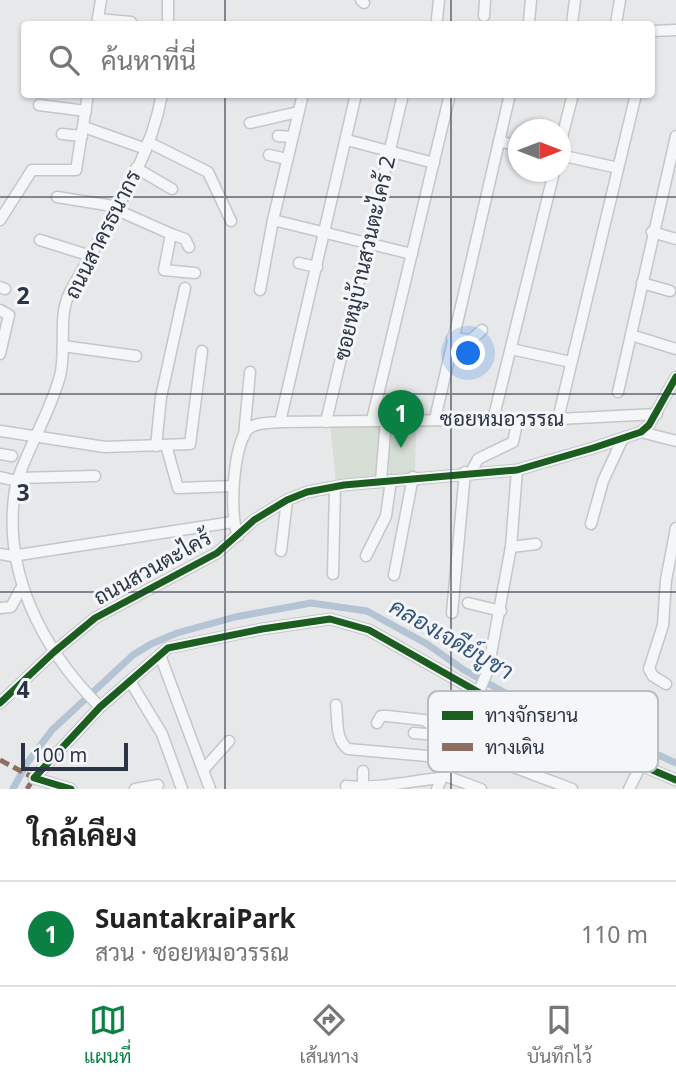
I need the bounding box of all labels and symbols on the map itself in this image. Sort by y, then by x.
north arrow [508,119,571,182]
street label: ซอยหมู่บ้านสวนตะไคร้ 2 [327,153,403,364]
street label: ถนนสาครธนากร [57,165,147,303]
text: 2 [16,279,30,311]
your location [451,336,485,370]
pin: 1 [378,390,424,448]
street label: ซอยหมอวรรณ [440,404,564,432]
text: 3 [16,476,30,508]
street label: ถนนสวนตะไคร้ [88,523,217,611]
water label: คลองเจดีย์บูชา [383,590,520,688]
text: 4 [16,673,30,705]
legend [428,691,658,772]
text: ทางจักรยาน [485,702,578,728]
text: ทางเดิน [485,734,545,760]
scale bar [21,740,128,772]

